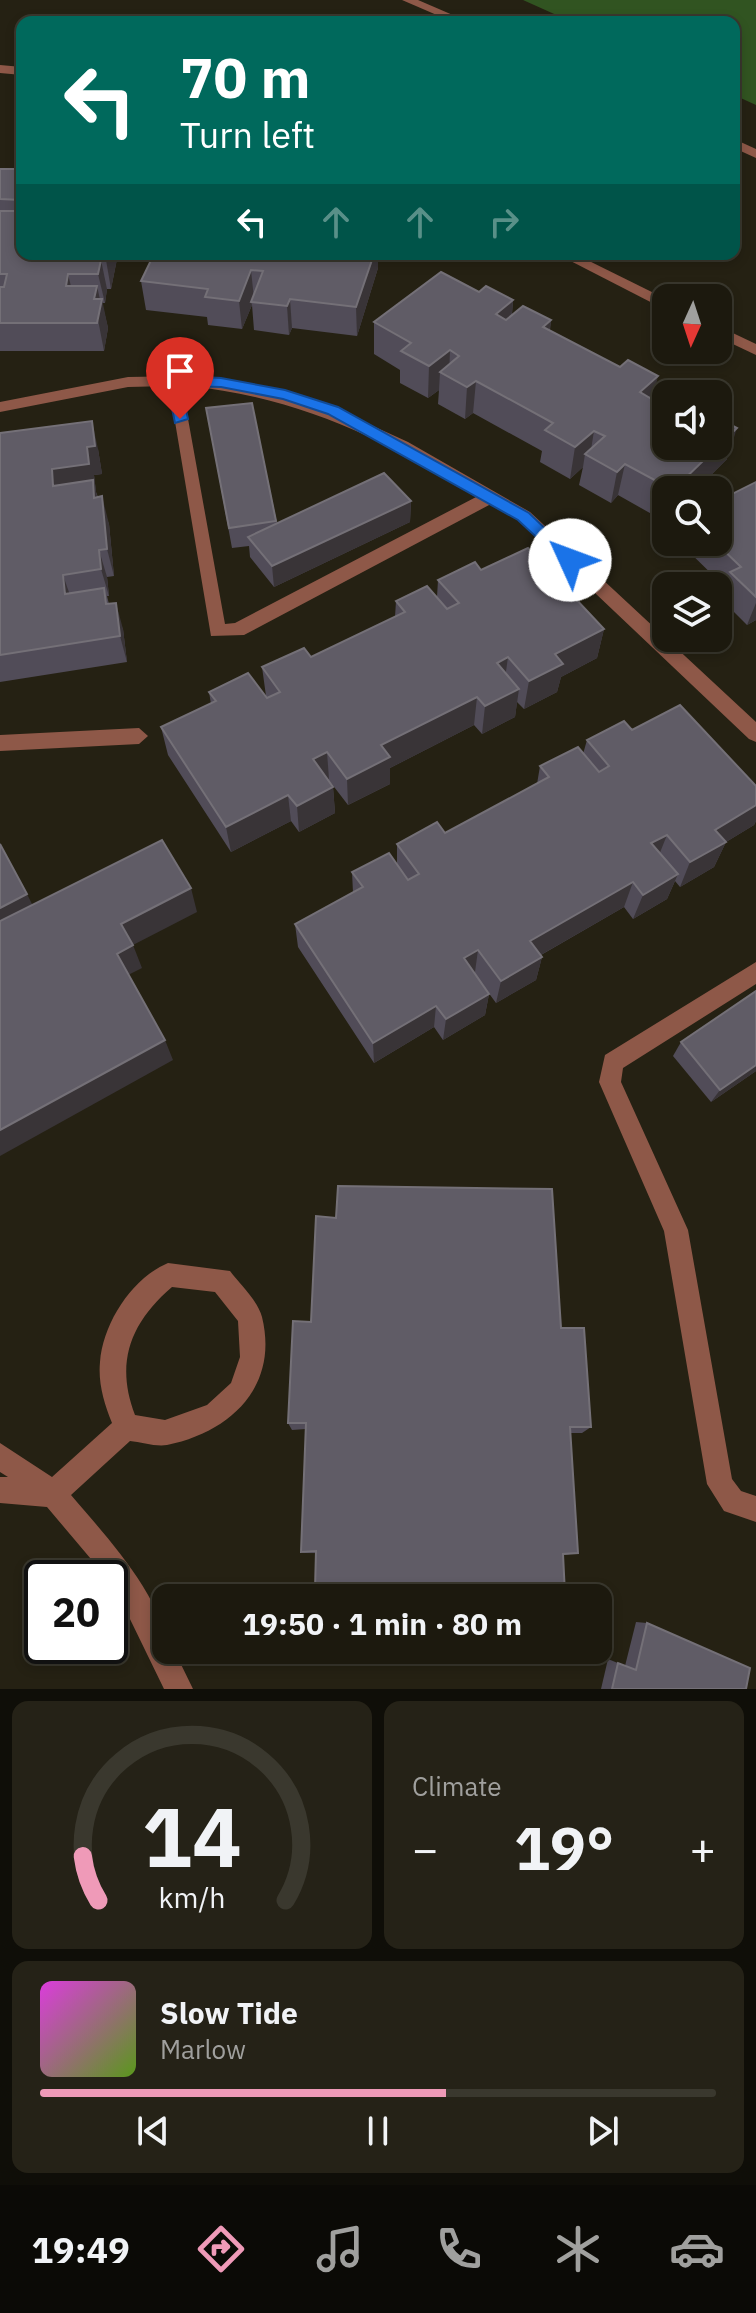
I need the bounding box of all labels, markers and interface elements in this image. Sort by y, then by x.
text: 70 m [180,41,310,113]
icon: left [48,48,152,152]
text: Turn left [180,111,315,158]
icon: left [230,200,274,244]
icon: ahead [314,200,358,244]
icon: ahead [398,200,442,244]
icon: right [482,200,526,244]
north arrow [652,284,732,364]
map controls [652,284,732,652]
pin [146,337,214,419]
icon: arrive [158,349,202,393]
button: sound [652,380,732,460]
button: search [652,476,732,556]
position arrow [528,518,612,602]
button: layers [652,572,732,652]
speed limit sign: 20 [24,1560,128,1664]
text: 19:50 · 1 min · 80 m [242,1604,522,1643]
text: Climate [412,1769,502,1803]
text: 14 [142,1782,242,1890]
text: 19° [514,1808,614,1887]
text: − [412,1820,438,1877]
text: + [690,1820,716,1877]
text: km/h [158,1879,226,1916]
text: Slow Tide [160,1993,298,2032]
text: Marlow [160,2032,246,2066]
icon: previous [131,2109,175,2153]
icon: pause [356,2109,400,2153]
icon: next [581,2109,625,2153]
icon: directions [193,2221,249,2277]
icon: music [312,2221,368,2277]
icon: phone [431,2221,487,2277]
icon: climate [550,2221,606,2277]
icon: car [669,2221,725,2277]
text: 19:49 [31,2226,130,2273]

